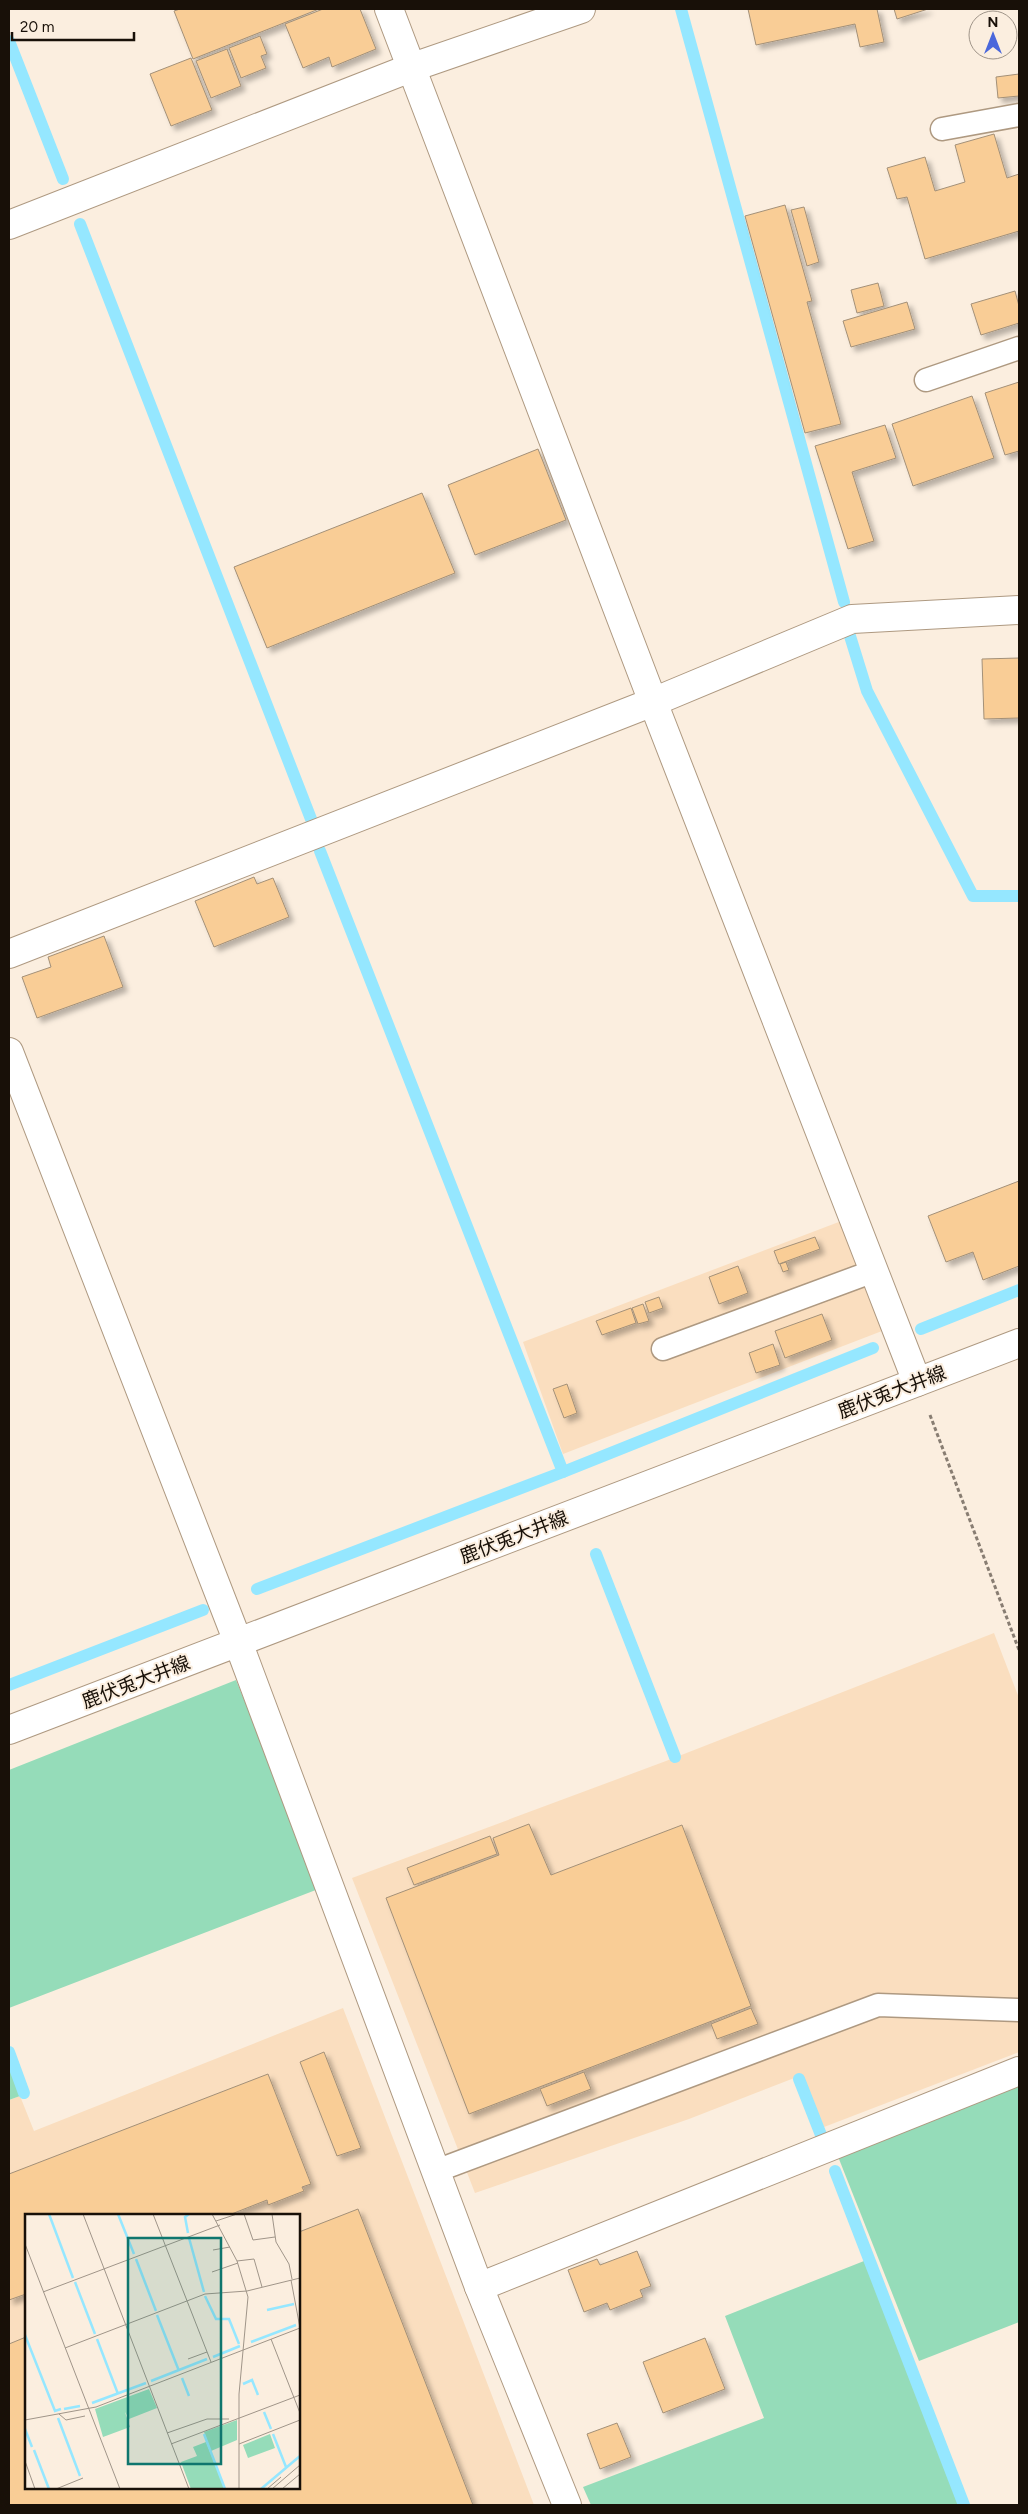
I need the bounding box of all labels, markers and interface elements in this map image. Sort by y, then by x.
scale bar [12,10,135,42]
north arrow [968,10,1018,60]
text: N [988,14,998,31]
text: 20 m [20,18,54,36]
street label: 鹿伏兎大井線 [835,1361,949,1423]
street label: 鹿伏兎大井線 [457,1506,571,1568]
street label: 鹿伏兎大井線 [79,1651,193,1713]
inset map [25,2214,300,2489]

